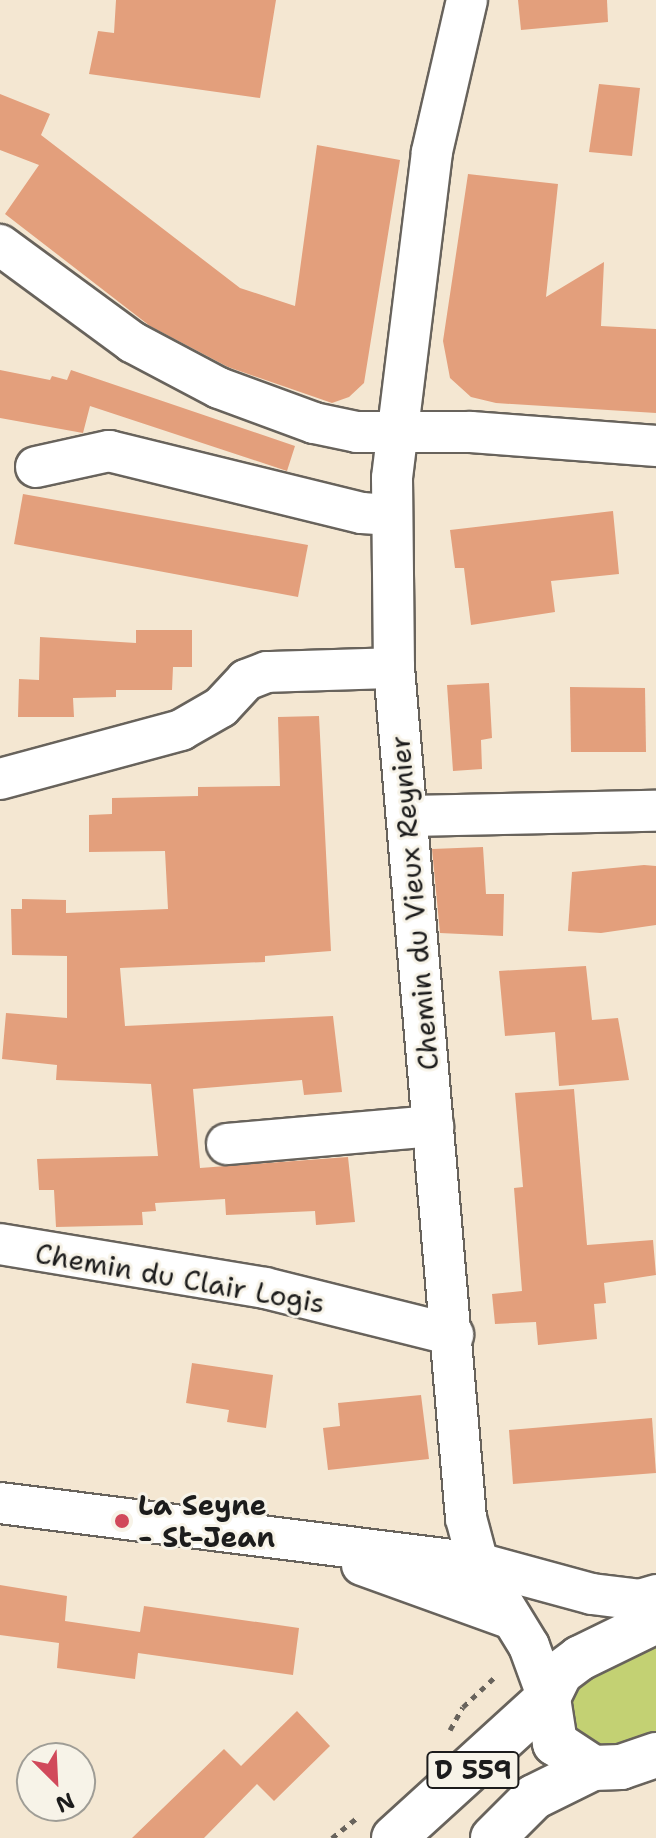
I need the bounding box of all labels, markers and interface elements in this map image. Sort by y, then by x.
street label: Chemin du Vieux Reynier [383,734,445,1072]
street label: Chemin du Clair Logis [33,1236,327,1320]
place label: La Seyne - St-Jean [138,1488,275,1554]
marker: La Seyne - St-Jean [113,1512,131,1530]
north arrow [16,1742,96,1822]
road number: D 559 [425,1748,521,1792]
text: N [51,1786,79,1819]

